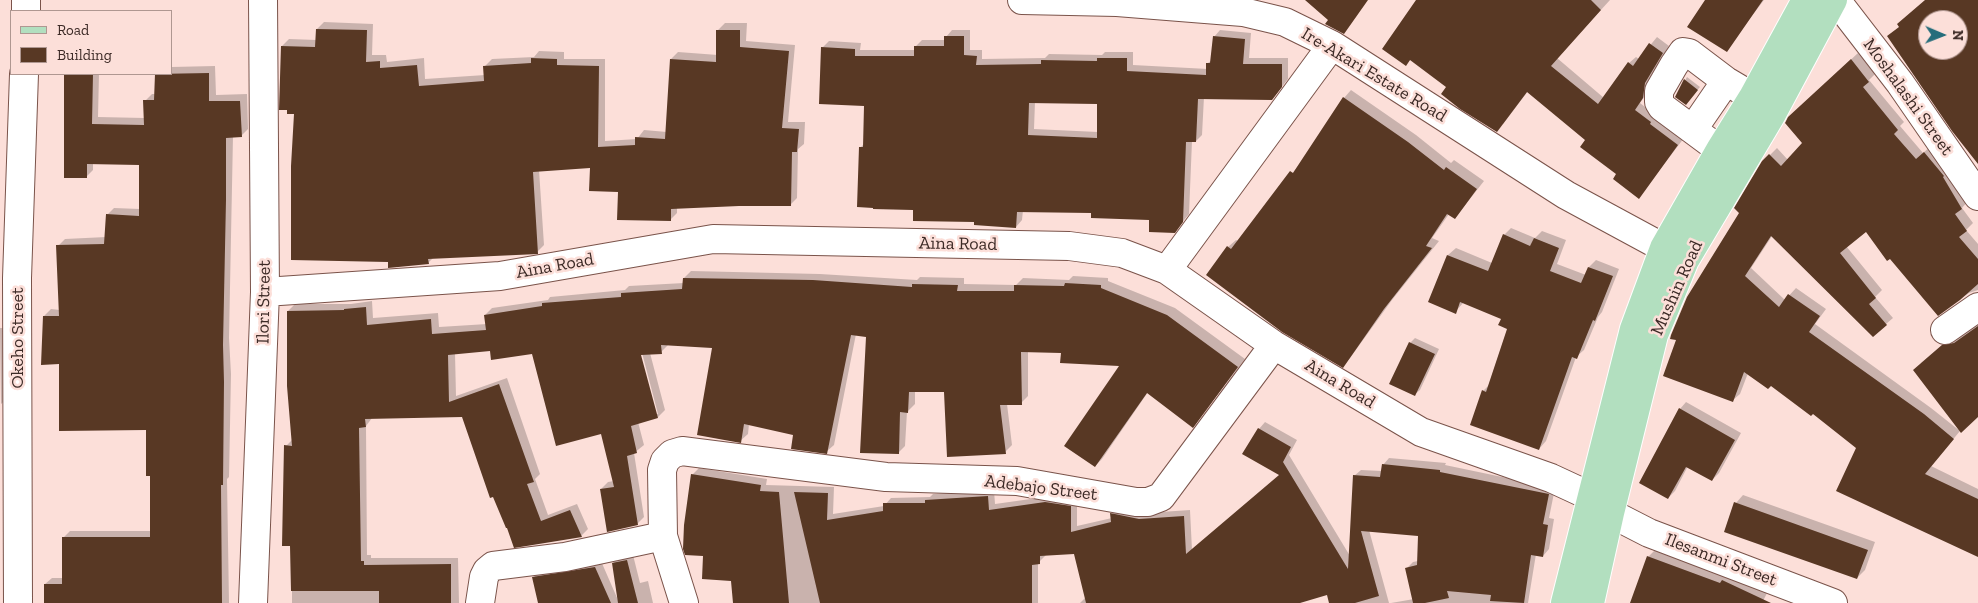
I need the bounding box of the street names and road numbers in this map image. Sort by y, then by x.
street label: Ire-Akari Estate Road [1297,23,1451,127]
street label: Moshalashi Street [1858,34,1958,160]
street label: Aina Road [919,233,997,255]
street label: Mushin Road [1646,237,1708,339]
street label: Aina Road [514,249,596,283]
street label: Ilori Street [252,260,276,344]
street label: Okeho Street [7,287,29,389]
street label: Aina Road [1301,355,1379,413]
street label: Adebajo Street [983,470,1099,506]
street label: Ilesanmi Street [1662,529,1780,591]

